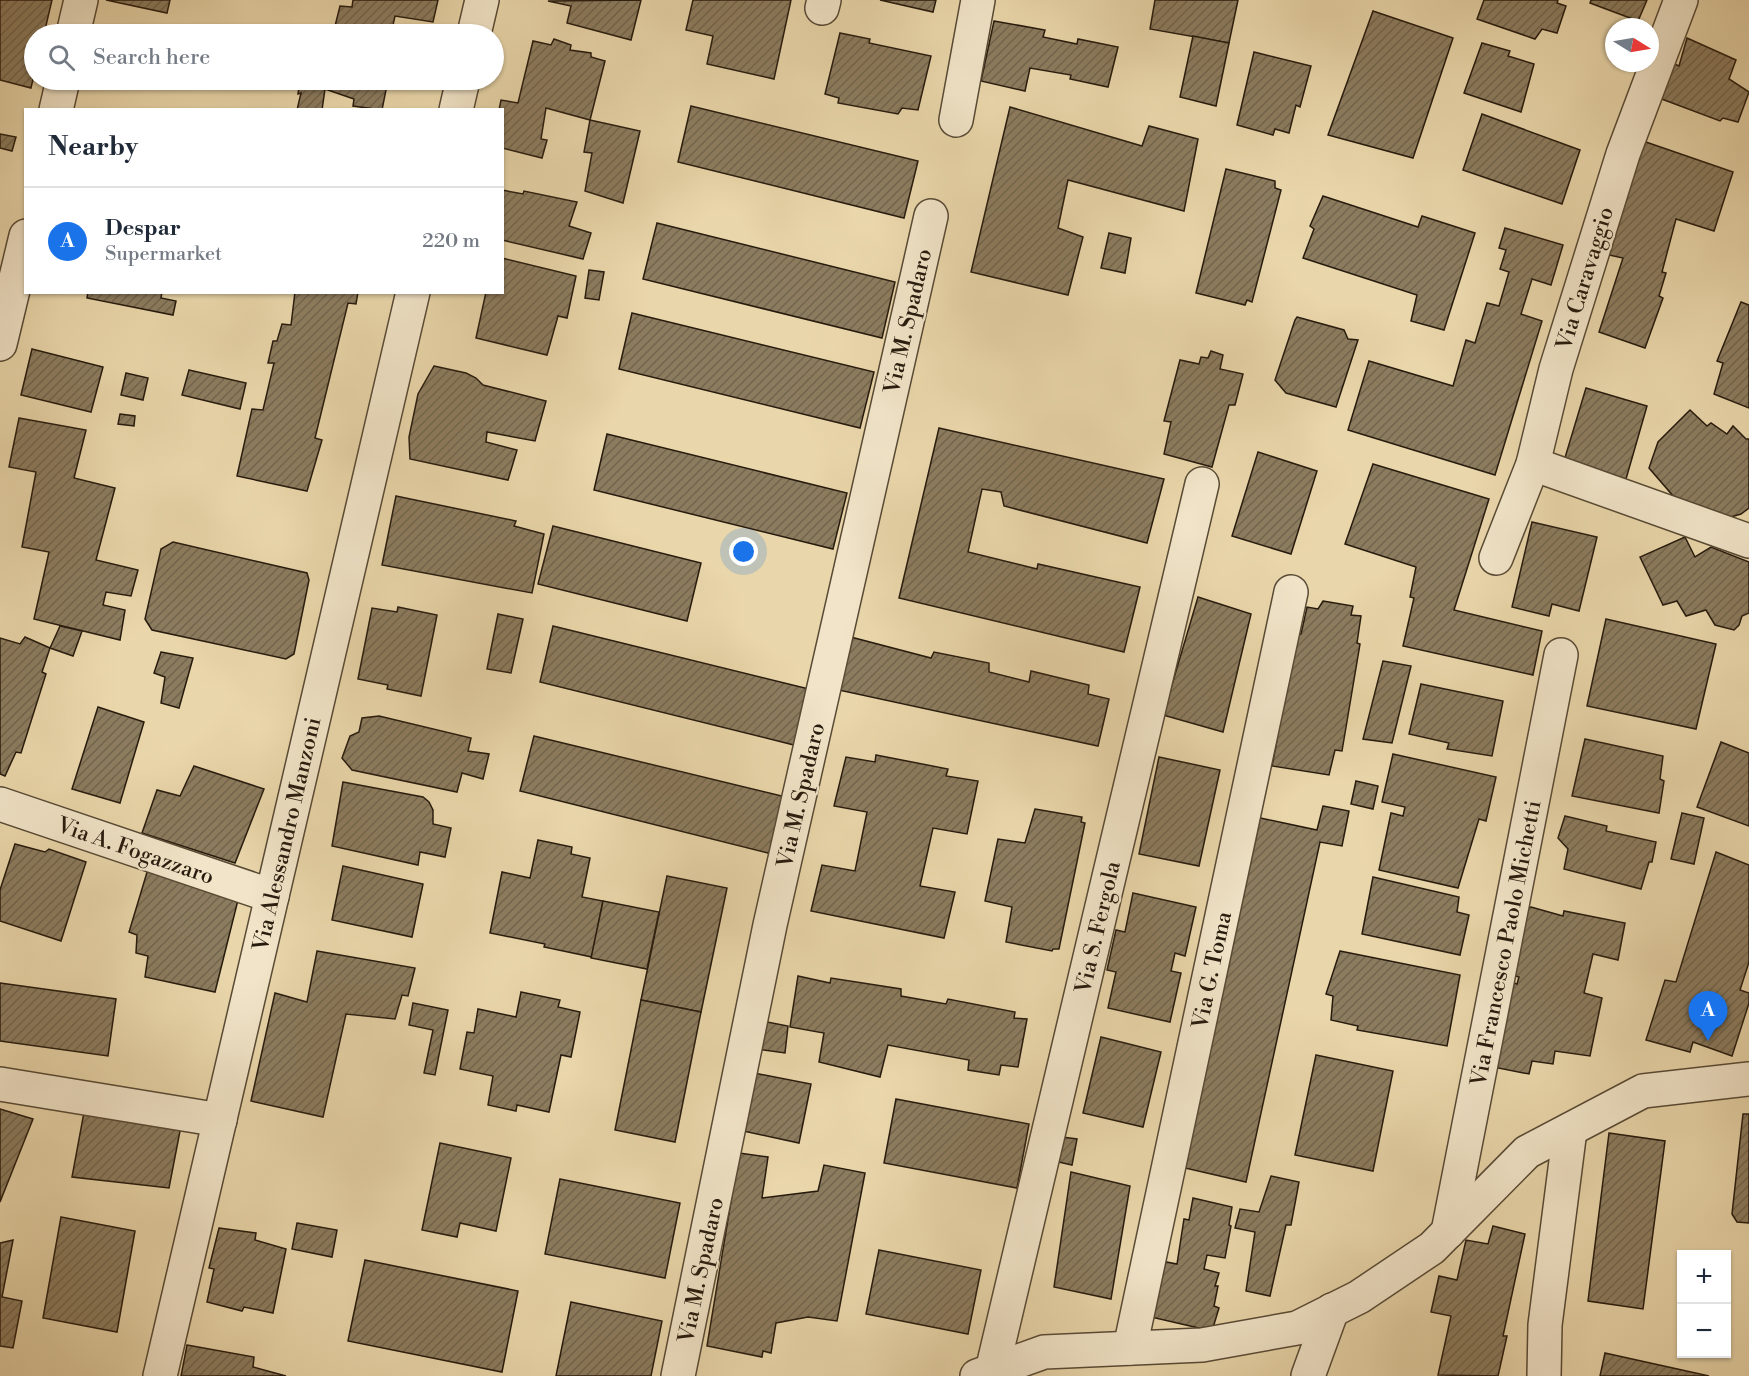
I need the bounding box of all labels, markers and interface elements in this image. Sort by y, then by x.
north arrow [1605,18,1659,72]
search box [24,24,504,90]
icon: search [45,41,78,74]
text: Search here [93,44,210,71]
text: Nearby [48,131,138,163]
street label: Via Caravaggio [1551,204,1620,354]
text: Despar [105,215,181,242]
text: A [60,229,75,254]
text: 220 m [422,229,480,254]
text: Supermarket [105,242,222,267]
street label: Via M. Spadaro [878,246,938,397]
your location [729,537,758,566]
street label: Via Alessandro Manzoni [247,715,328,955]
street label: Via M. Spadaro [771,720,831,871]
street label: Via Francesco Paolo Michetti [1465,798,1547,1090]
street label: Via A. Fogazzaro [53,812,218,891]
street label: Via S. Fergola [1070,858,1127,997]
street label: Via G. Toma [1187,908,1238,1032]
pin: A [1688,992,1728,1041]
street label: Via M. Spadaro [673,1195,730,1347]
map controls [1677,1250,1731,1358]
button: + [1677,1250,1731,1304]
button: − [1677,1304,1731,1358]

